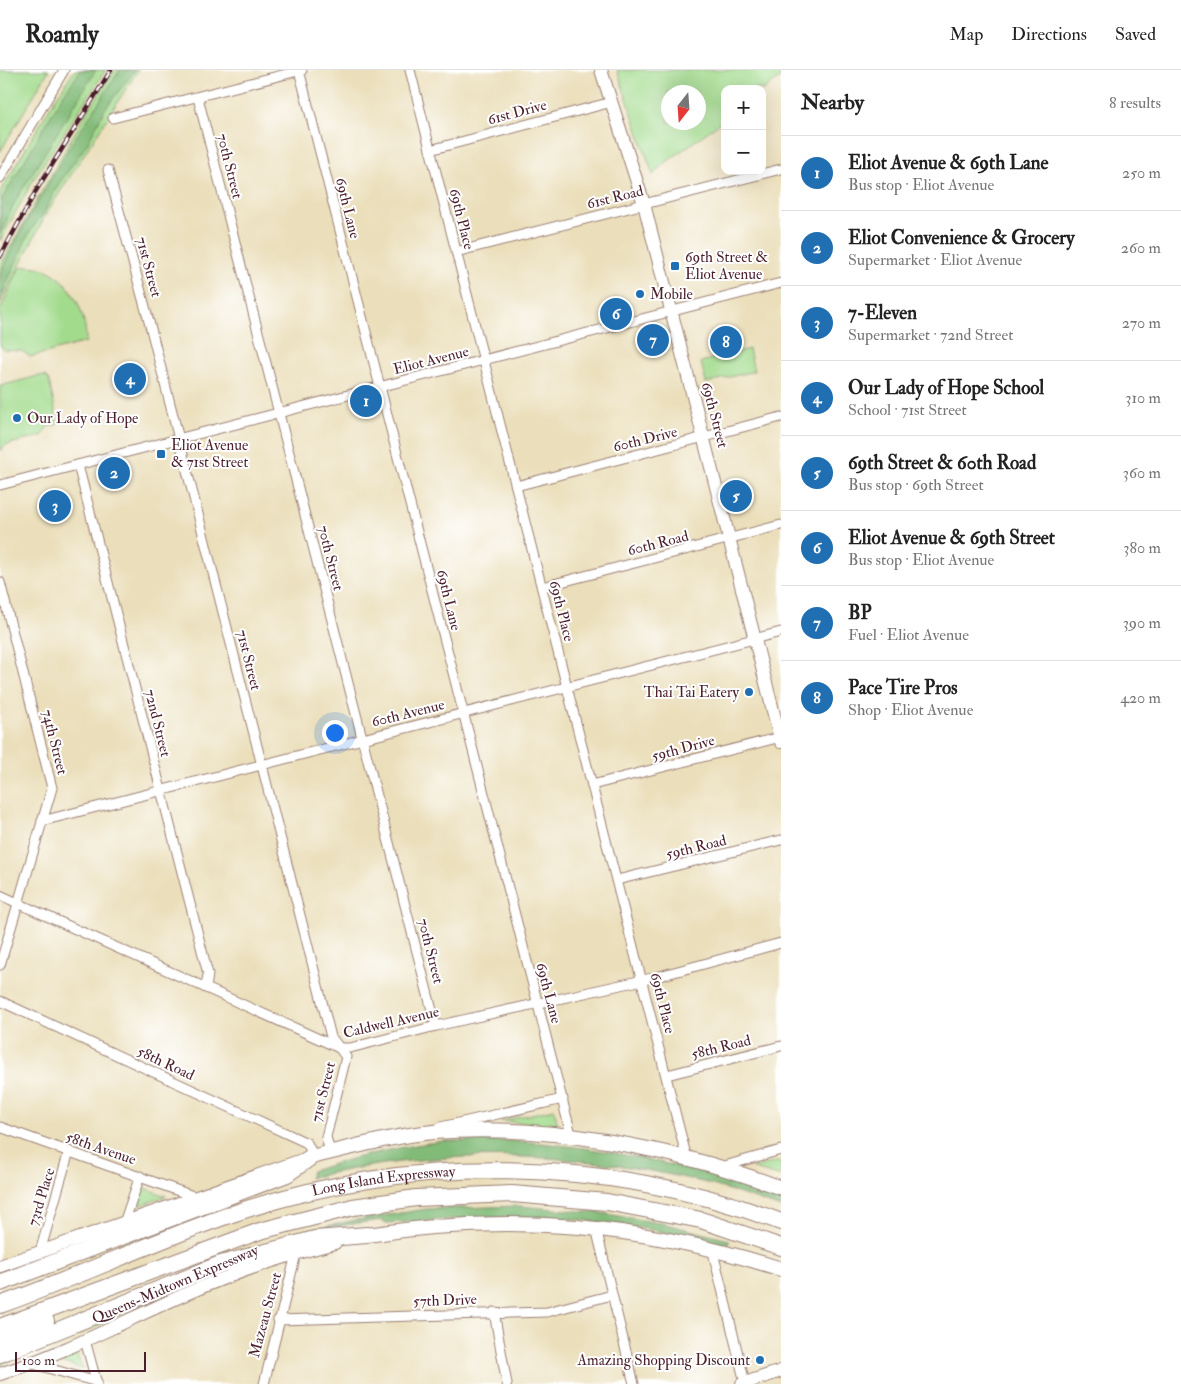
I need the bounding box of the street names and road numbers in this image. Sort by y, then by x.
street label: 61st Drive [486,95,549,129]
street label: 70th Street [212,132,247,201]
street label: 69th Lane [331,176,364,241]
street label: 61st Road [585,181,646,214]
street label: 69th Place [445,187,478,252]
street label: 71st Street [131,235,166,299]
street label: Eliot Avenue [391,342,471,379]
street label: 69th Street [697,380,732,450]
street label: 60th Drive [611,422,679,457]
street label: 70th Street [313,524,348,593]
street label: 60th Road [626,527,691,560]
street label: 69th Lane [432,568,465,633]
street label: 69th Place [545,579,578,644]
street label: 71st Street [232,628,265,692]
street label: 72nd Street [140,687,175,759]
street label: 60th Avenue [370,695,447,732]
street label: 74th Street [37,708,72,777]
street label: 59th Drive [650,731,717,766]
street label: 59th Road [664,831,729,864]
street label: 70th Street [413,917,448,986]
street label: 69th Lane [531,961,566,1026]
street label: 69th Place [646,971,679,1036]
street label: Caldwell Avenue [341,1002,441,1043]
street label: 58th Road [689,1031,754,1064]
street label: 58th Road [134,1042,198,1085]
street label: 71st Street [307,1060,340,1124]
street label: 58th Avenue [63,1128,138,1169]
street label: Long Island Expressway [310,1162,456,1201]
street label: 73rd Place [24,1166,59,1229]
street label: Queens-Midtown Expressway [89,1241,262,1329]
street label: Mazeau Street [245,1270,286,1360]
street label: 57th Drive [413,1290,477,1311]

